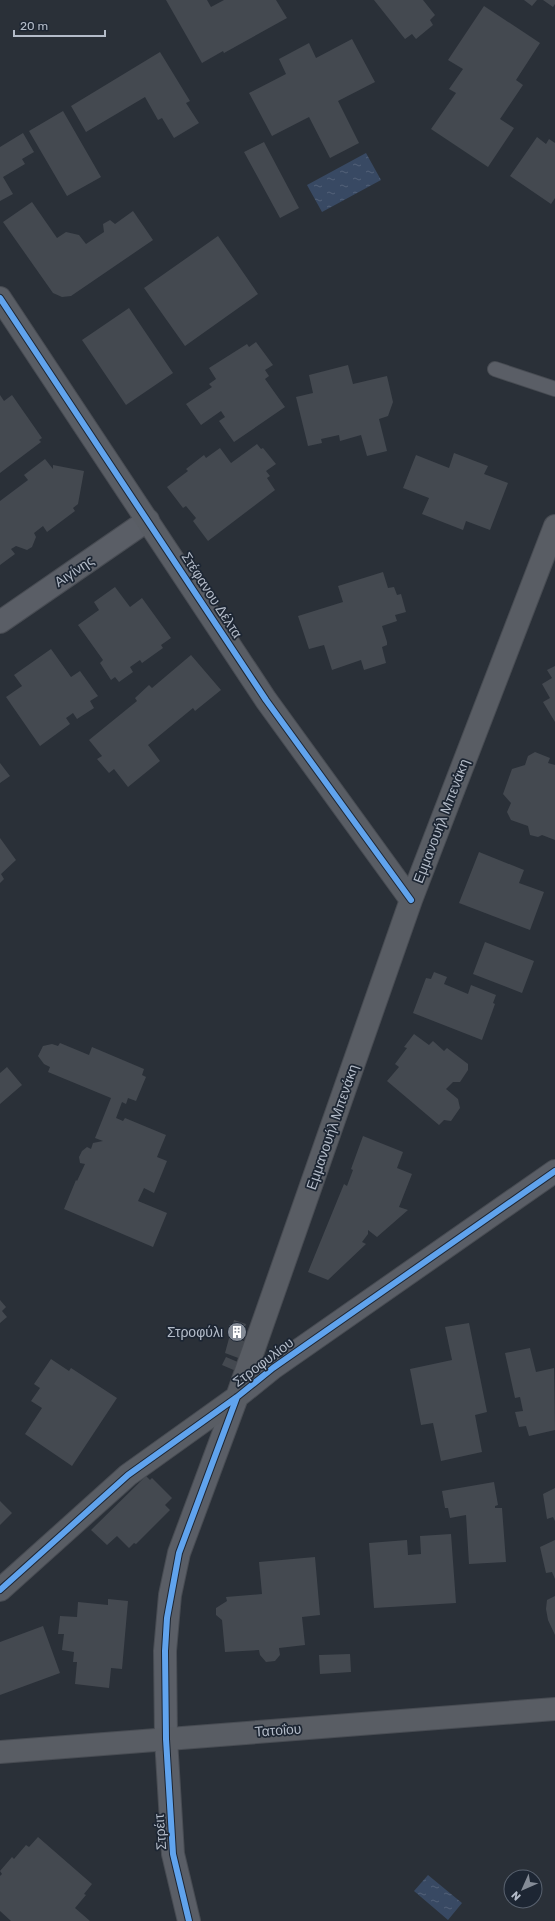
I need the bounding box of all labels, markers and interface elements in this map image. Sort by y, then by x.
scale bar [14,12,105,38]
text: 20 m [20,19,48,33]
street label: Στέφανου Δέλτα [178,549,246,641]
street label: Αιγίνης [51,552,98,591]
street label: Εμμανουήλ Μπενάκη [410,757,473,886]
street label: Εμμανουήλ Μπενάκη [303,1062,362,1192]
building icon: Στροφύλι [226,1321,248,1343]
place label: Στροφύλι [167,1324,223,1341]
street label: Στροφυλίου [230,1334,297,1391]
street label: Τατοΐου [254,1720,302,1741]
street label: Στρέιτ [151,1813,170,1851]
north arrow [503,1869,543,1909]
text: N [509,1888,524,1903]

